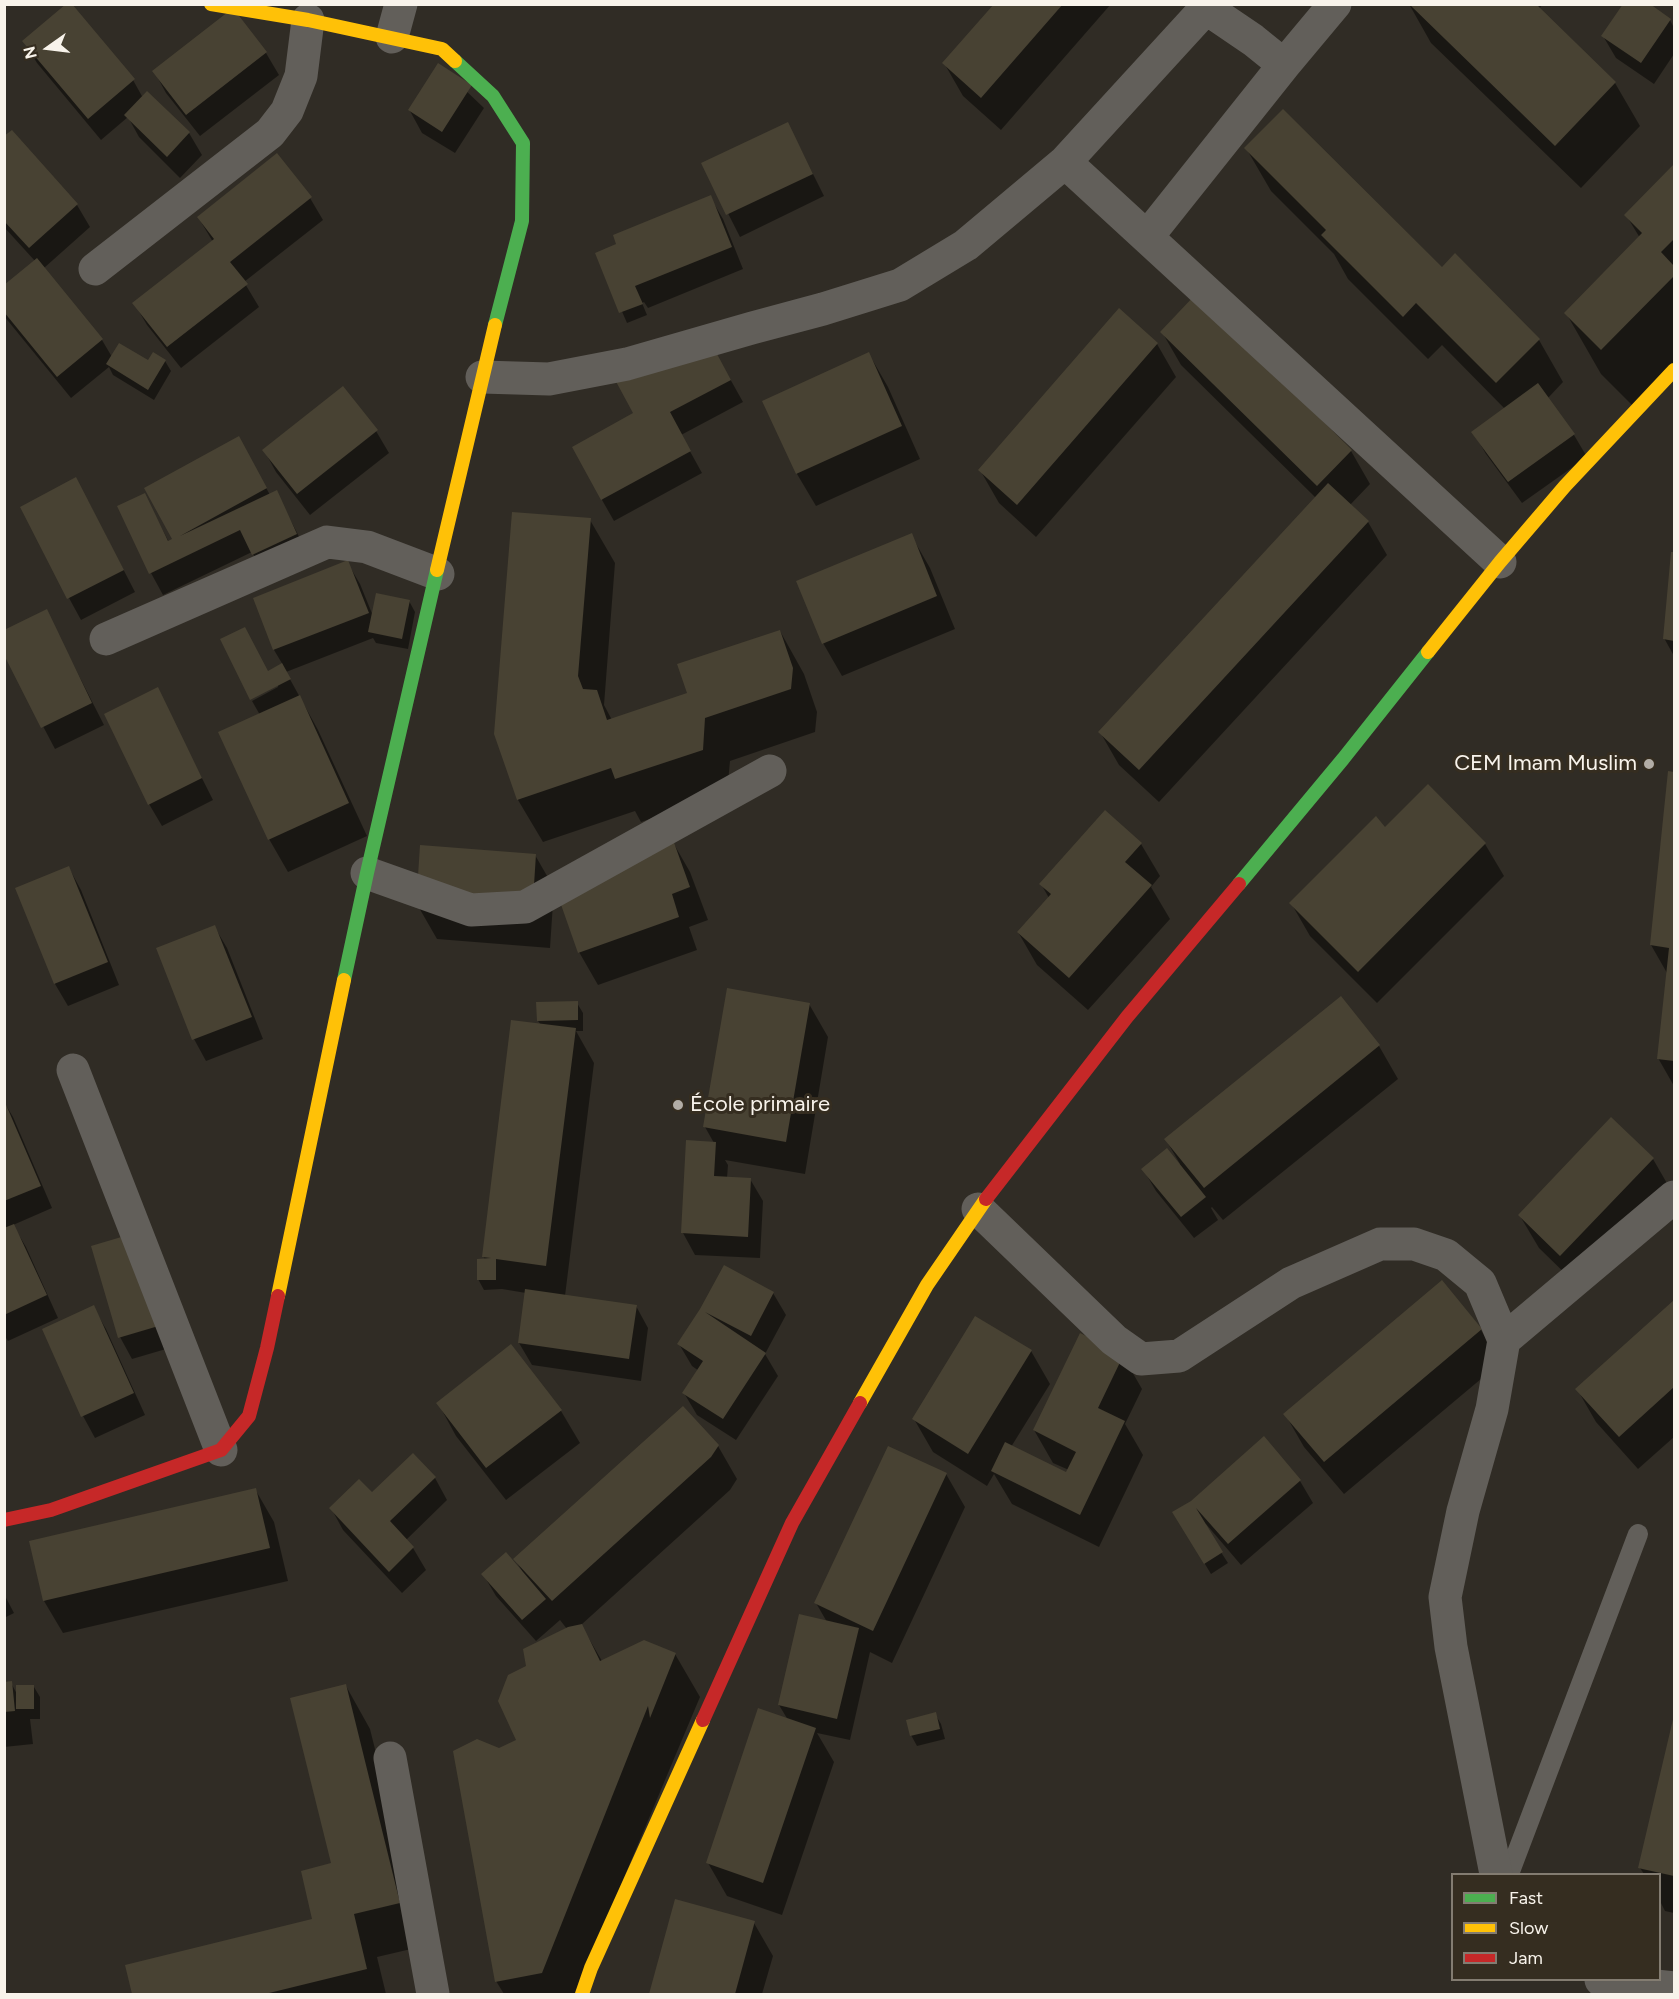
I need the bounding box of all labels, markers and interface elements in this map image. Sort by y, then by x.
north arrow [18,18,78,78]
text: N [19,44,41,61]
place label: CEM Imam Muslim [1454,751,1637,777]
marker: CEM Imam Muslim [1642,757,1656,771]
place label: École primaire [690,1092,830,1118]
marker: École primaire [671,1098,685,1112]
legend [1451,1873,1661,1981]
text: Fast [1509,1887,1543,1909]
text: Slow [1509,1917,1548,1939]
text: Jam [1509,1947,1543,1969]

